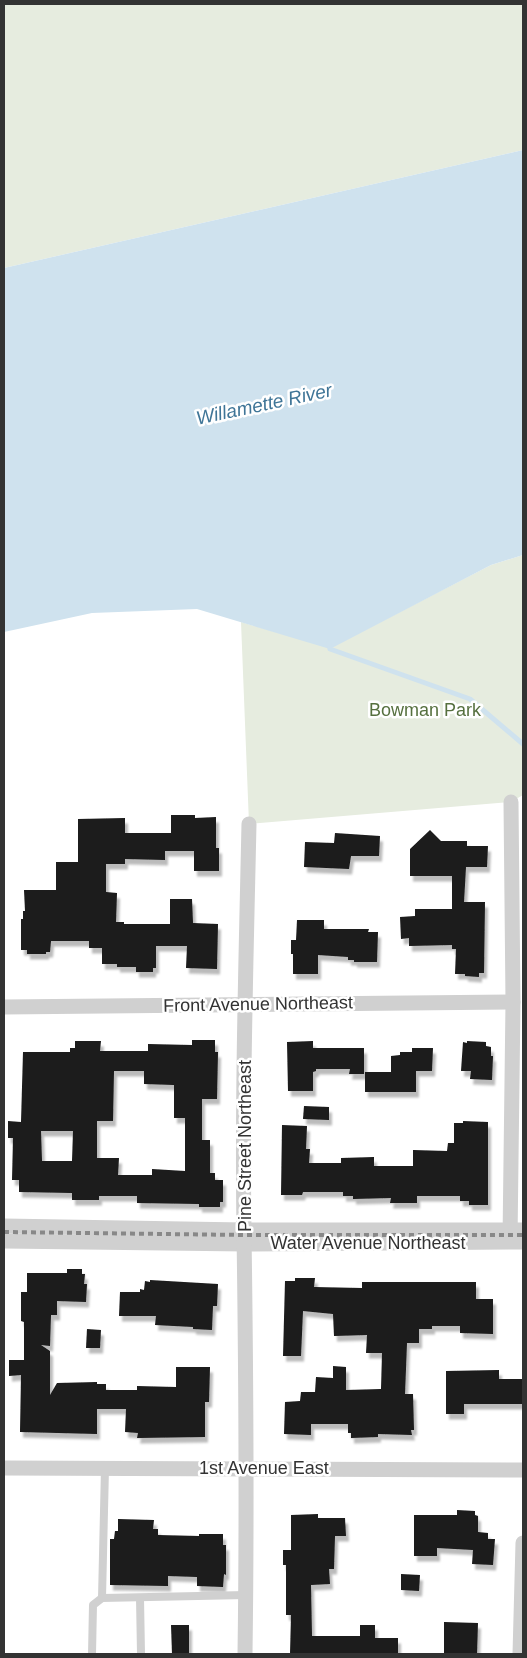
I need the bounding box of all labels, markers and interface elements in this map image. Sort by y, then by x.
water label: Willamette River [194,379,334,429]
park label: Bowman Park [369,700,482,720]
street label: Front Avenue Northeast [163,992,353,1016]
street label: Pine Street Northeast [235,1060,255,1232]
street label: Water Avenue Northeast [270,1233,466,1253]
street label: 1st Avenue East [199,1458,329,1478]

